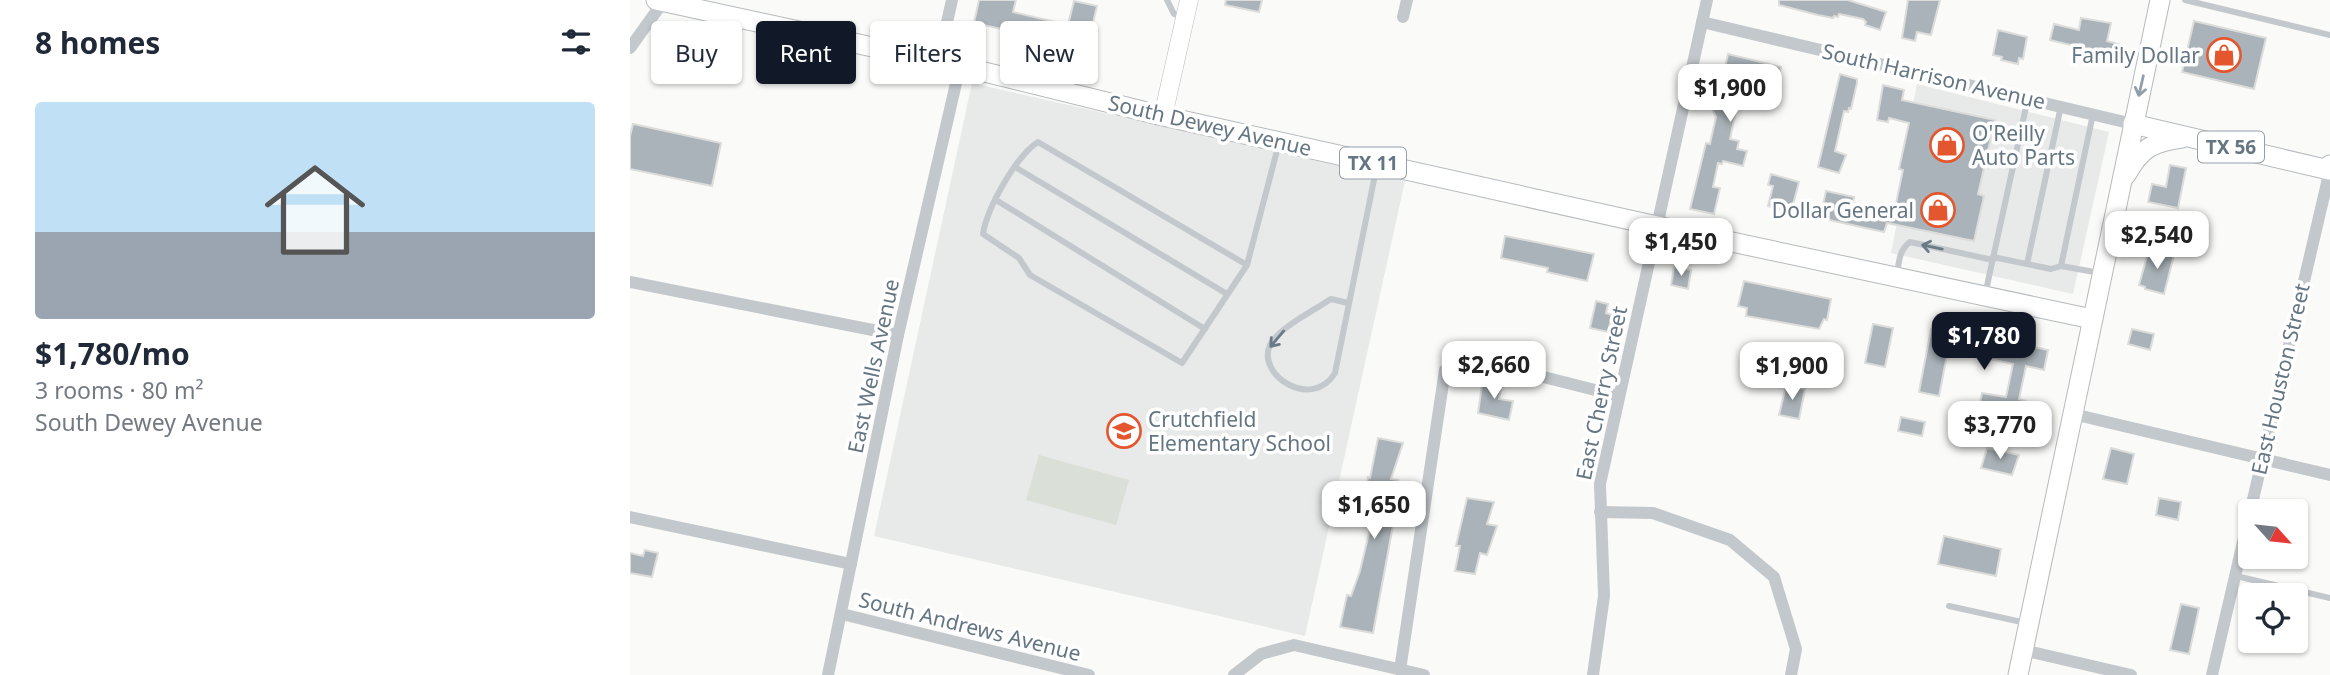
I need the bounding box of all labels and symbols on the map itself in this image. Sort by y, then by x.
shop icon: Family Dollar [2205,36,2243,74]
street label: South Harrison Avenue [1820,37,2048,115]
place label: Family Dollar [2071,41,2200,69]
pin: $1,900 [1673,64,1787,124]
one-way arrow [2134,74,2148,97]
street label: South Dewey Avenue [1106,88,1314,162]
place label: O'Reilly Auto Parts [1972,119,2075,171]
shop icon: O'Reilly Auto Parts [1928,126,1966,164]
road number: TX 56 [2198,132,2264,162]
road number: TX 11 [1340,148,1406,178]
shop icon: Dollar General [1919,191,1957,229]
place label: Dollar General [1772,196,1914,224]
pin: $2,540 [2100,212,2214,271]
pin: $1,450 [1624,218,1738,278]
one-way arrow [1921,240,1944,254]
street label: East Wells Avenue [841,276,905,456]
street label: East Houston Street [2244,280,2316,477]
street label: East Cherry Street [1569,303,1633,482]
pin: $1,780 [1927,312,2041,372]
one-way arrow [1269,330,1285,348]
pin: $2,660 [1437,342,1551,401]
pin: $1,900 [1735,342,1849,402]
pin: $3,770 [1943,402,2057,461]
place label: Crutchfield Elementary School [1148,405,1331,457]
school or university icon: Crutchfield Elementary School [1105,412,1143,450]
pin: $1,650 [1317,482,1431,541]
north arrow [2238,499,2308,569]
street label: South Andrews Avenue [856,585,1084,667]

